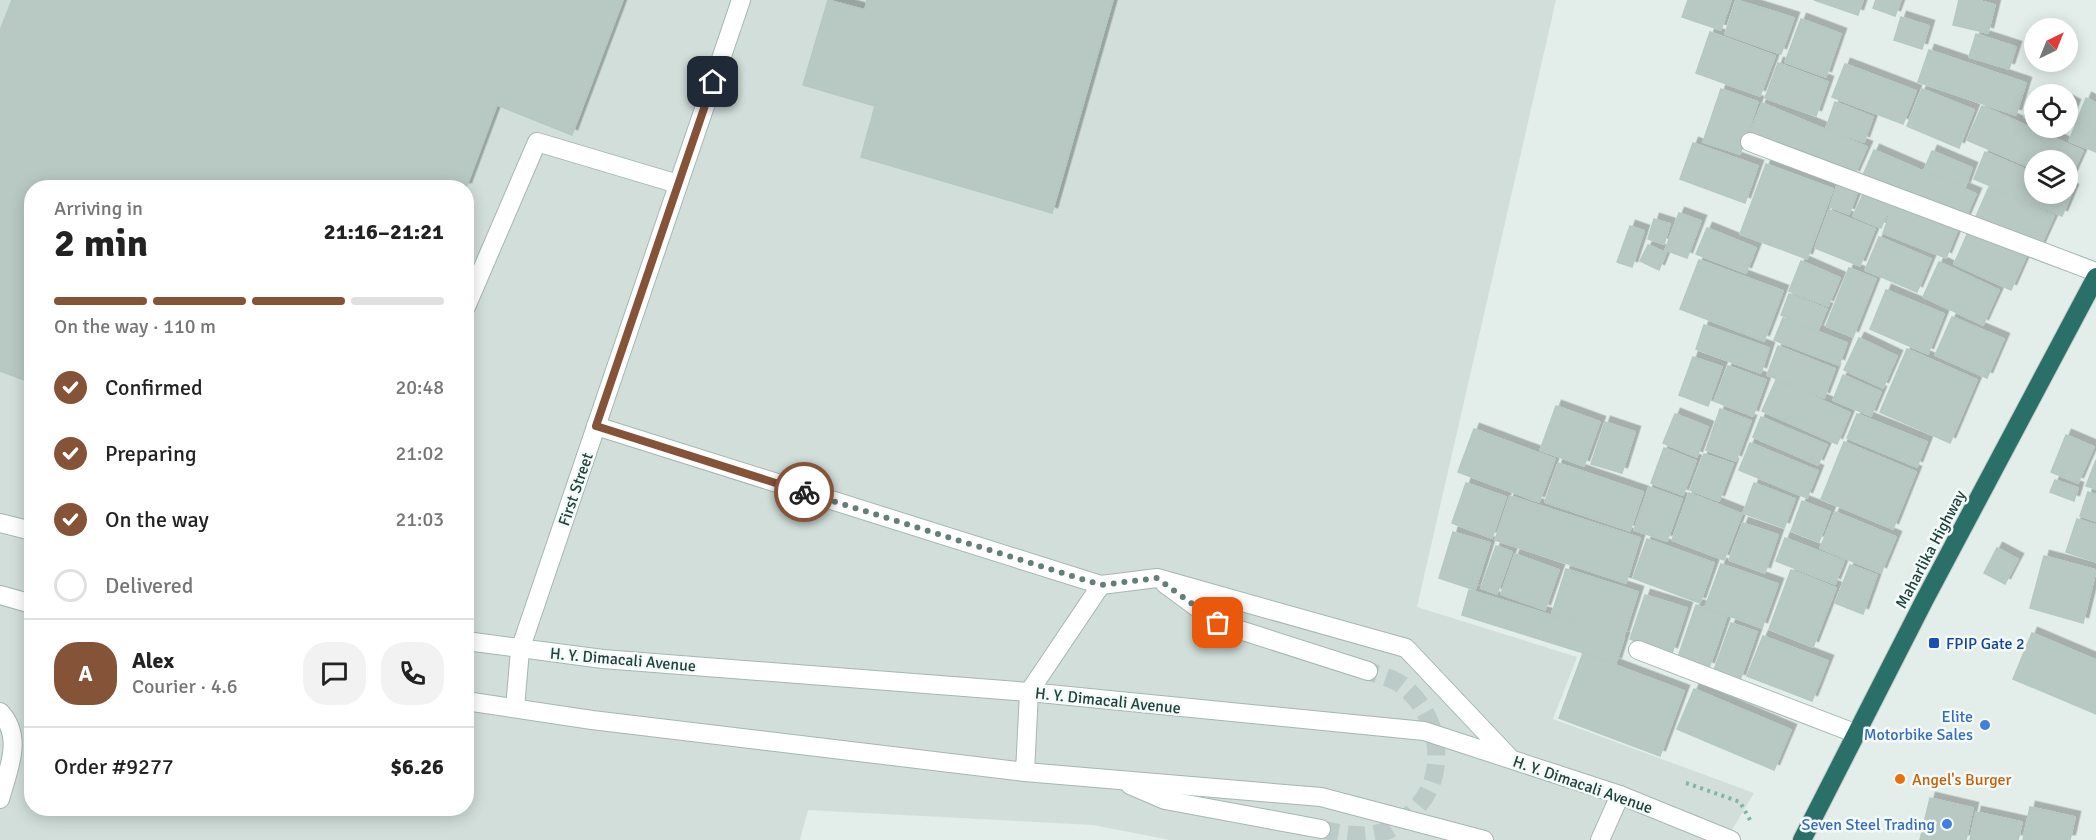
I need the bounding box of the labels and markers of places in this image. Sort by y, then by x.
pin [687,56,738,107]
pin [1192,597,1243,648]
place label: FPIP Gate 2 [1946,634,2025,654]
marker: FPIP Gate 2 [1927,636,1941,650]
place label: Elite Motorbike Sales [1864,707,1973,745]
marker: Elite Motorbike Sales [1978,718,1992,732]
place label: Angel's Burger [1912,770,2012,790]
marker: Angel's Burger [1893,772,1907,786]
place label: Seven Steel Trading [1802,815,1935,835]
marker: Seven Steel Trading [1940,817,1954,831]

